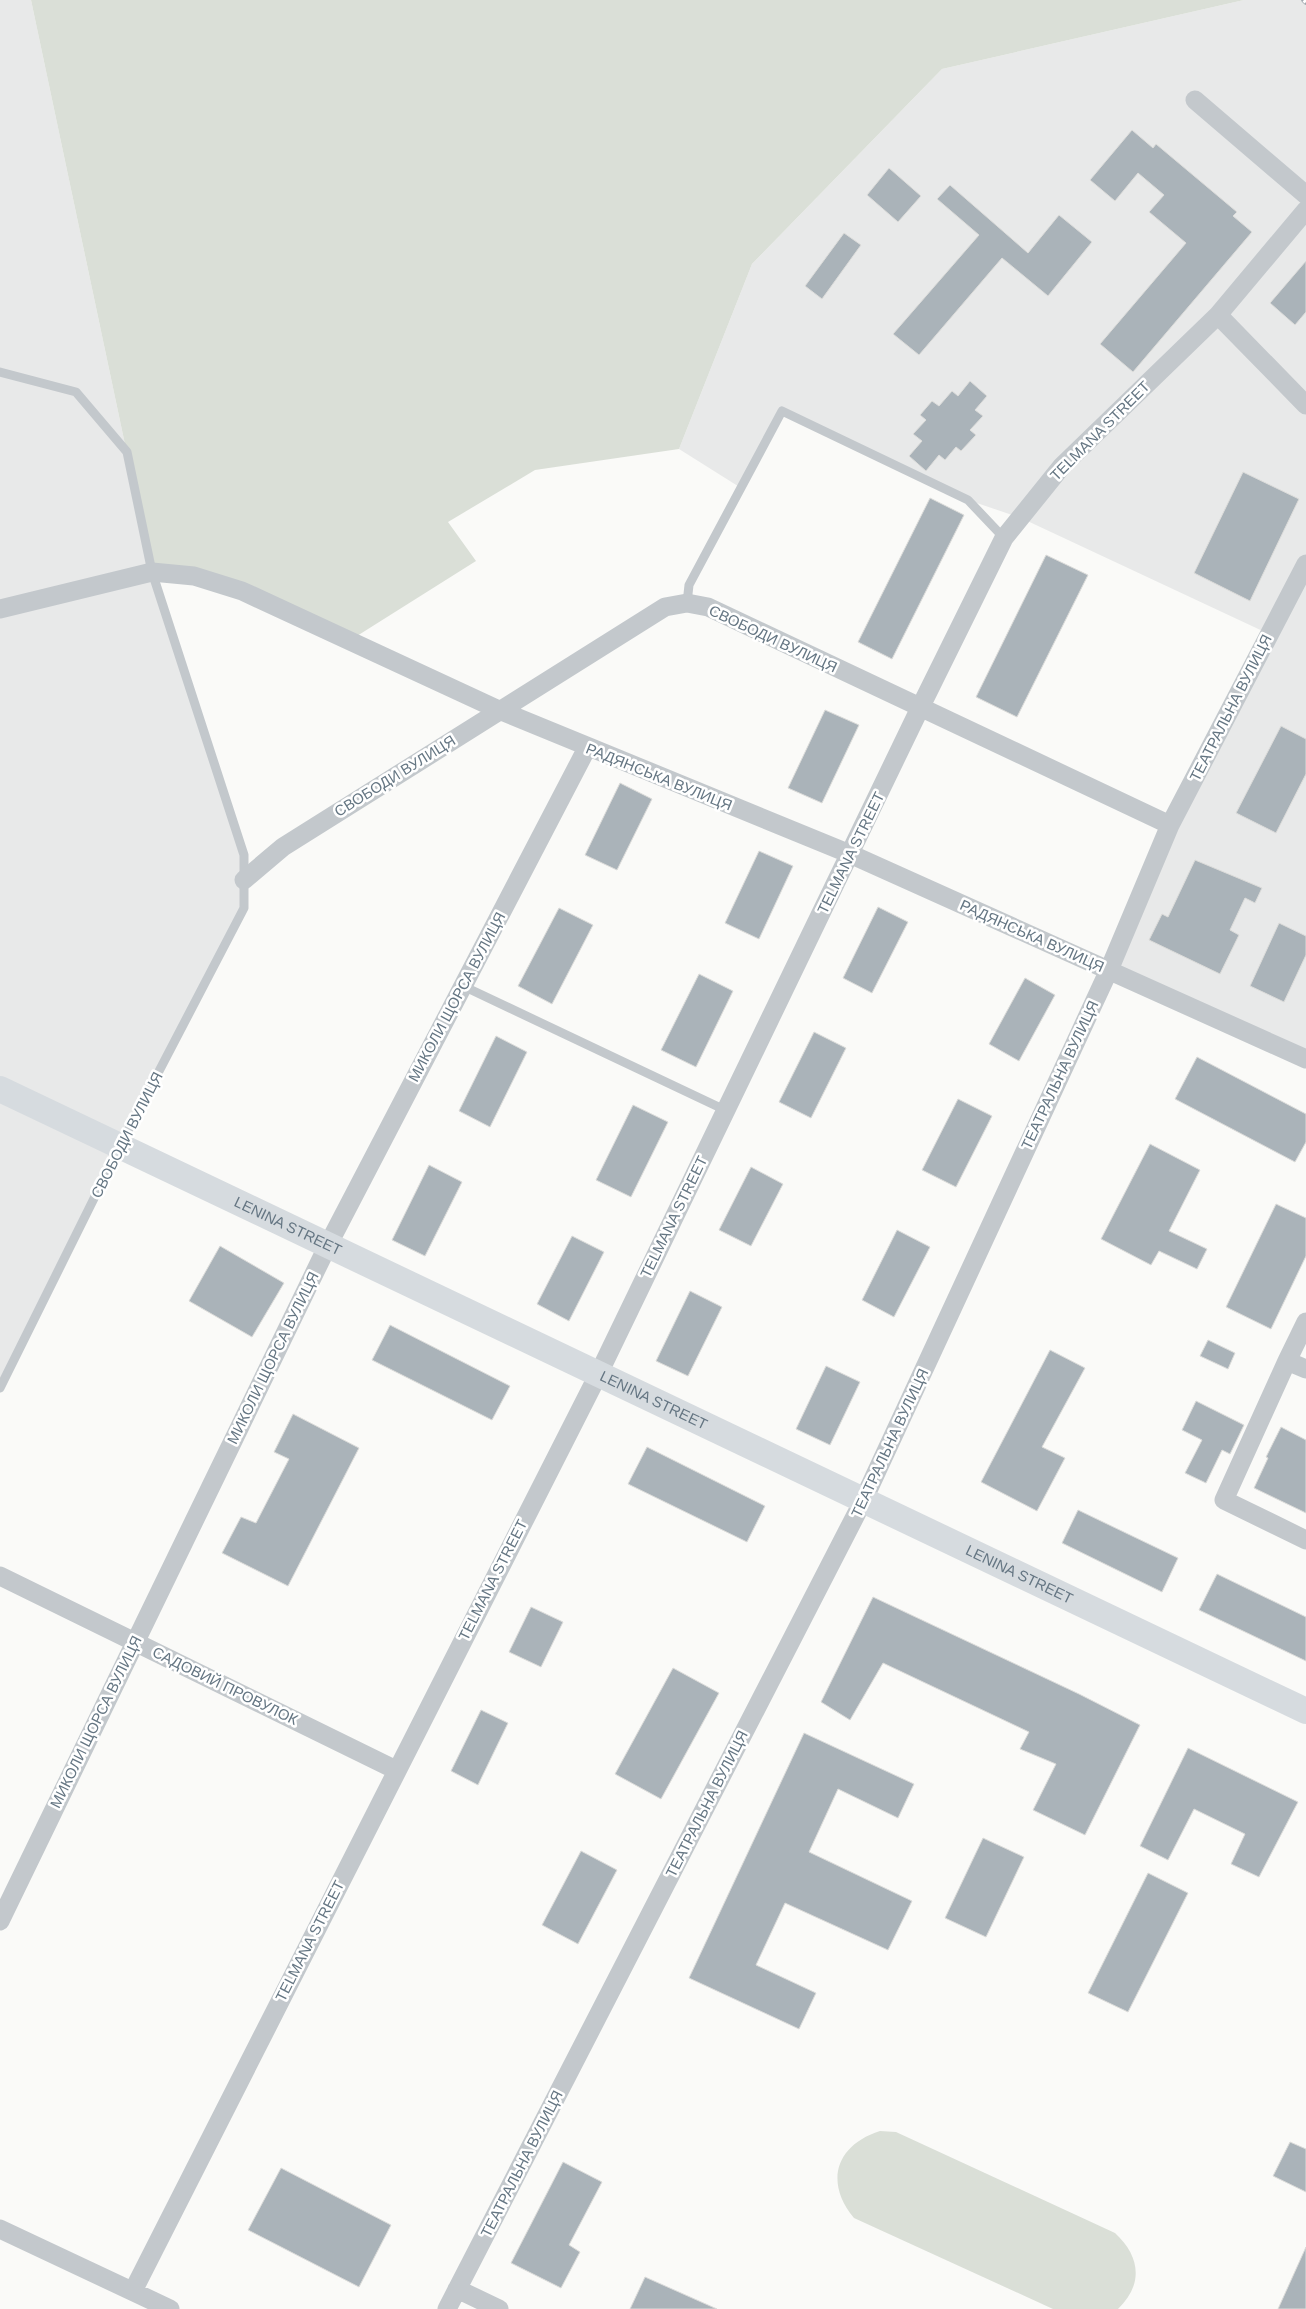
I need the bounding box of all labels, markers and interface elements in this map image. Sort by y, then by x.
street label: TELMANA STREET [1046,377,1153,484]
street label: СВОБОДИ ВУЛИЦЯ [707,601,840,676]
street label: ТЕАТРАЛЬНА ВУЛИЦЯ [1186,632,1275,784]
street label: СВОБОДИ ВУЛИЦЯ [331,731,458,820]
street label: РАДЯНСЬКА ВУЛИЦЯ [584,739,735,814]
street label: TELMANA STREET [814,789,887,916]
street label: РАДЯНСЬКА ВУЛИЦЯ [957,896,1107,975]
street label: МИКОЛИ ЩОРСА ВУЛИЦЯ [405,909,509,1084]
street label: ТЕАТРАЛЬНА ВУЛИЦЯ [1018,998,1102,1152]
street label: СВОБОДИ ВУЛИЦЯ [87,1069,166,1201]
street label: TELMANA STREET [637,1153,710,1280]
street label: LENINA STREET [232,1193,345,1259]
street label: МИКОЛИ ЩОРСА ВУЛИЦЯ [223,1269,322,1447]
street label: ТЕАТРАЛЬНА ВУЛИЦЯ [848,1366,932,1520]
street label: LENINA STREET [597,1367,710,1433]
street label: TELMANA STREET [455,1517,530,1643]
street label: LENINA STREET [963,1541,1076,1607]
street label: МИКОЛИ ЩОРСА ВУЛИЦЯ [46,1633,145,1811]
street label: САДОВИЙ ПРОВУЛОК [150,1643,301,1728]
street label: ТЕАТРАЛЬНА ВУЛИЦЯ [662,1728,751,1880]
street label: TELMANA STREET [272,1878,347,2004]
street label: ТЕАТРАЛЬНА ВУЛИЦЯ [477,2088,566,2240]

